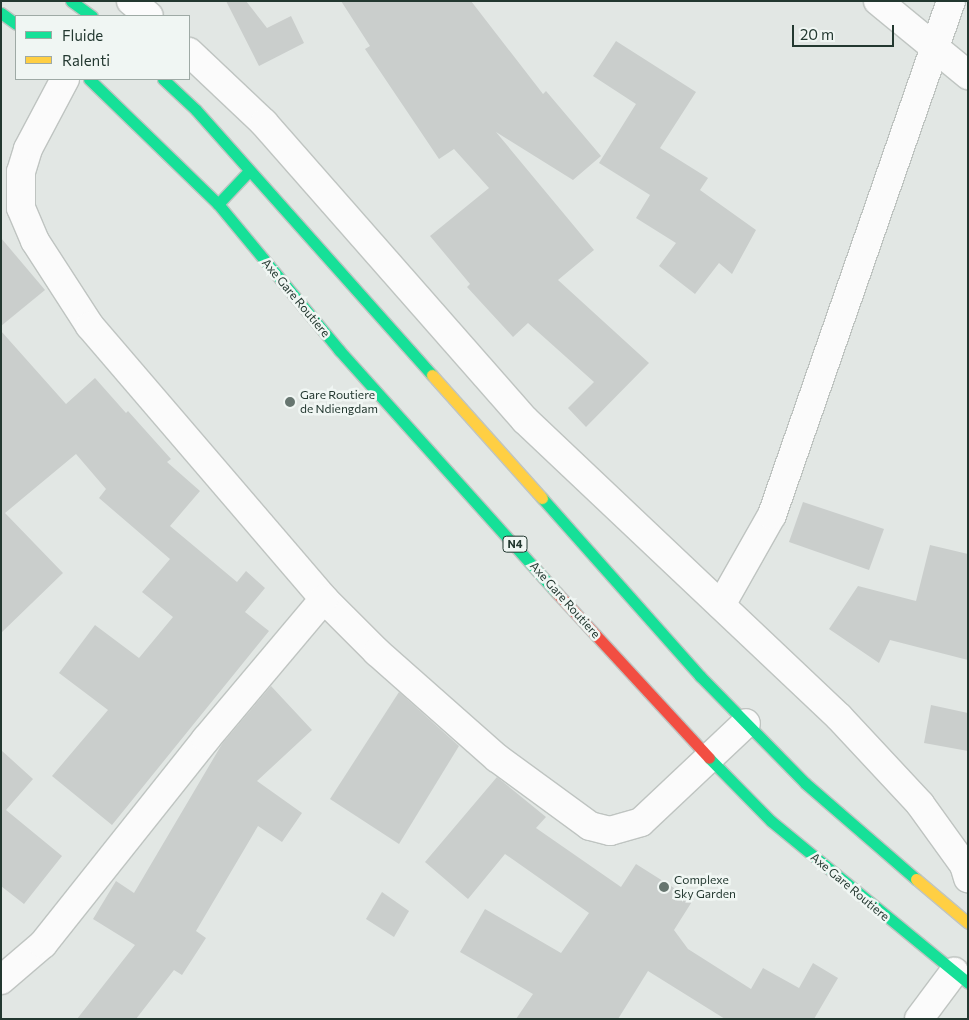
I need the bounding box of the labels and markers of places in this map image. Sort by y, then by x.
place label: Gare Routiere de Ndiengdam [300,388,378,416]
marker: Gare Routiere de Ndiengdam [284,396,296,408]
place label: Complexe Sky Garden [674,873,736,901]
marker: Complexe Sky Garden [658,881,670,893]

